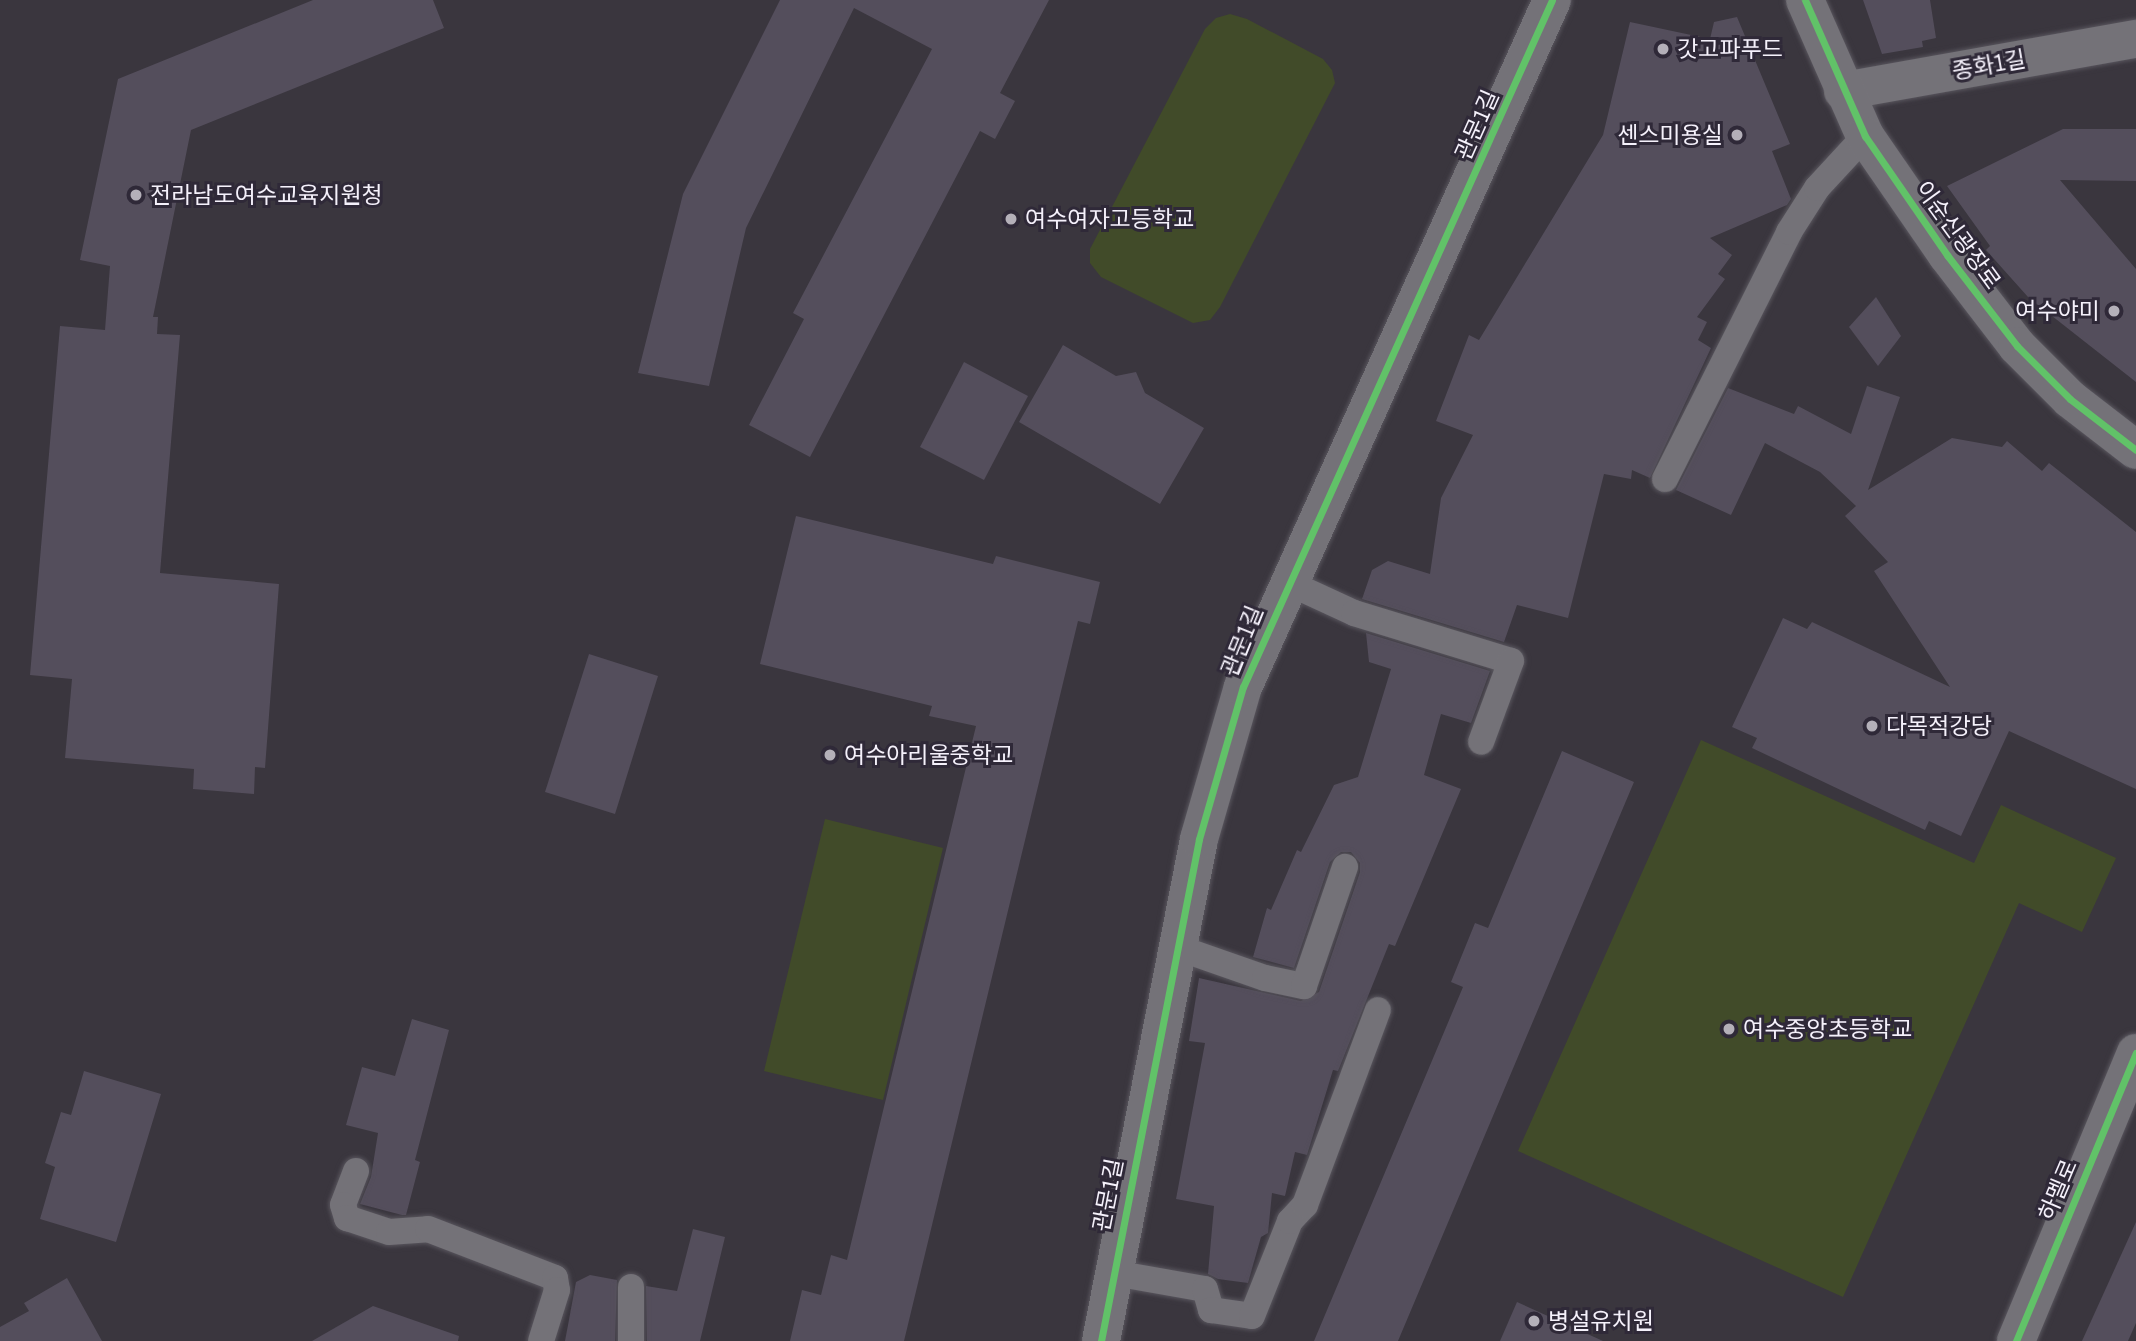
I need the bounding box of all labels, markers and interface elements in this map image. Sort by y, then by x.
place label: 갓고파푸드 [1677,35,1783,63]
marker: 갓고파푸드 [1655,41,1671,57]
street label: 종화1길 [1950,45,2028,85]
street label: 관문1길 [1449,86,1505,164]
place label: 센스미용실 [1617,121,1723,149]
marker: 센스미용실 [1729,127,1745,143]
street label: 이순신광장로 [1910,176,2006,294]
place label: 전라남도여수교육지원청 [150,181,383,209]
marker: 전라남도여수교육지원청 [128,187,144,203]
place label: 여수여자고등학교 [1025,205,1194,233]
marker: 여수여자고등학교 [1003,211,1019,227]
place label: 여수야미 [2015,297,2100,325]
marker: 여수야미 [2106,303,2122,319]
street label: 관문1길 [1215,602,1269,680]
place label: 다목적강당 [1886,712,1992,740]
marker: 다목적강당 [1864,718,1880,734]
place label: 여수아리울중학교 [844,741,1013,769]
marker: 여수아리울중학교 [822,747,838,763]
place label: 여수중앙초등학교 [1743,1015,1912,1043]
marker: 여수중앙초등학교 [1721,1021,1737,1037]
street label: 하멜로 [2033,1155,2083,1225]
street label: 관문1길 [1087,1156,1129,1234]
place label: 병설유치원 [1548,1307,1654,1335]
marker: 병설유치원 [1526,1313,1542,1329]

